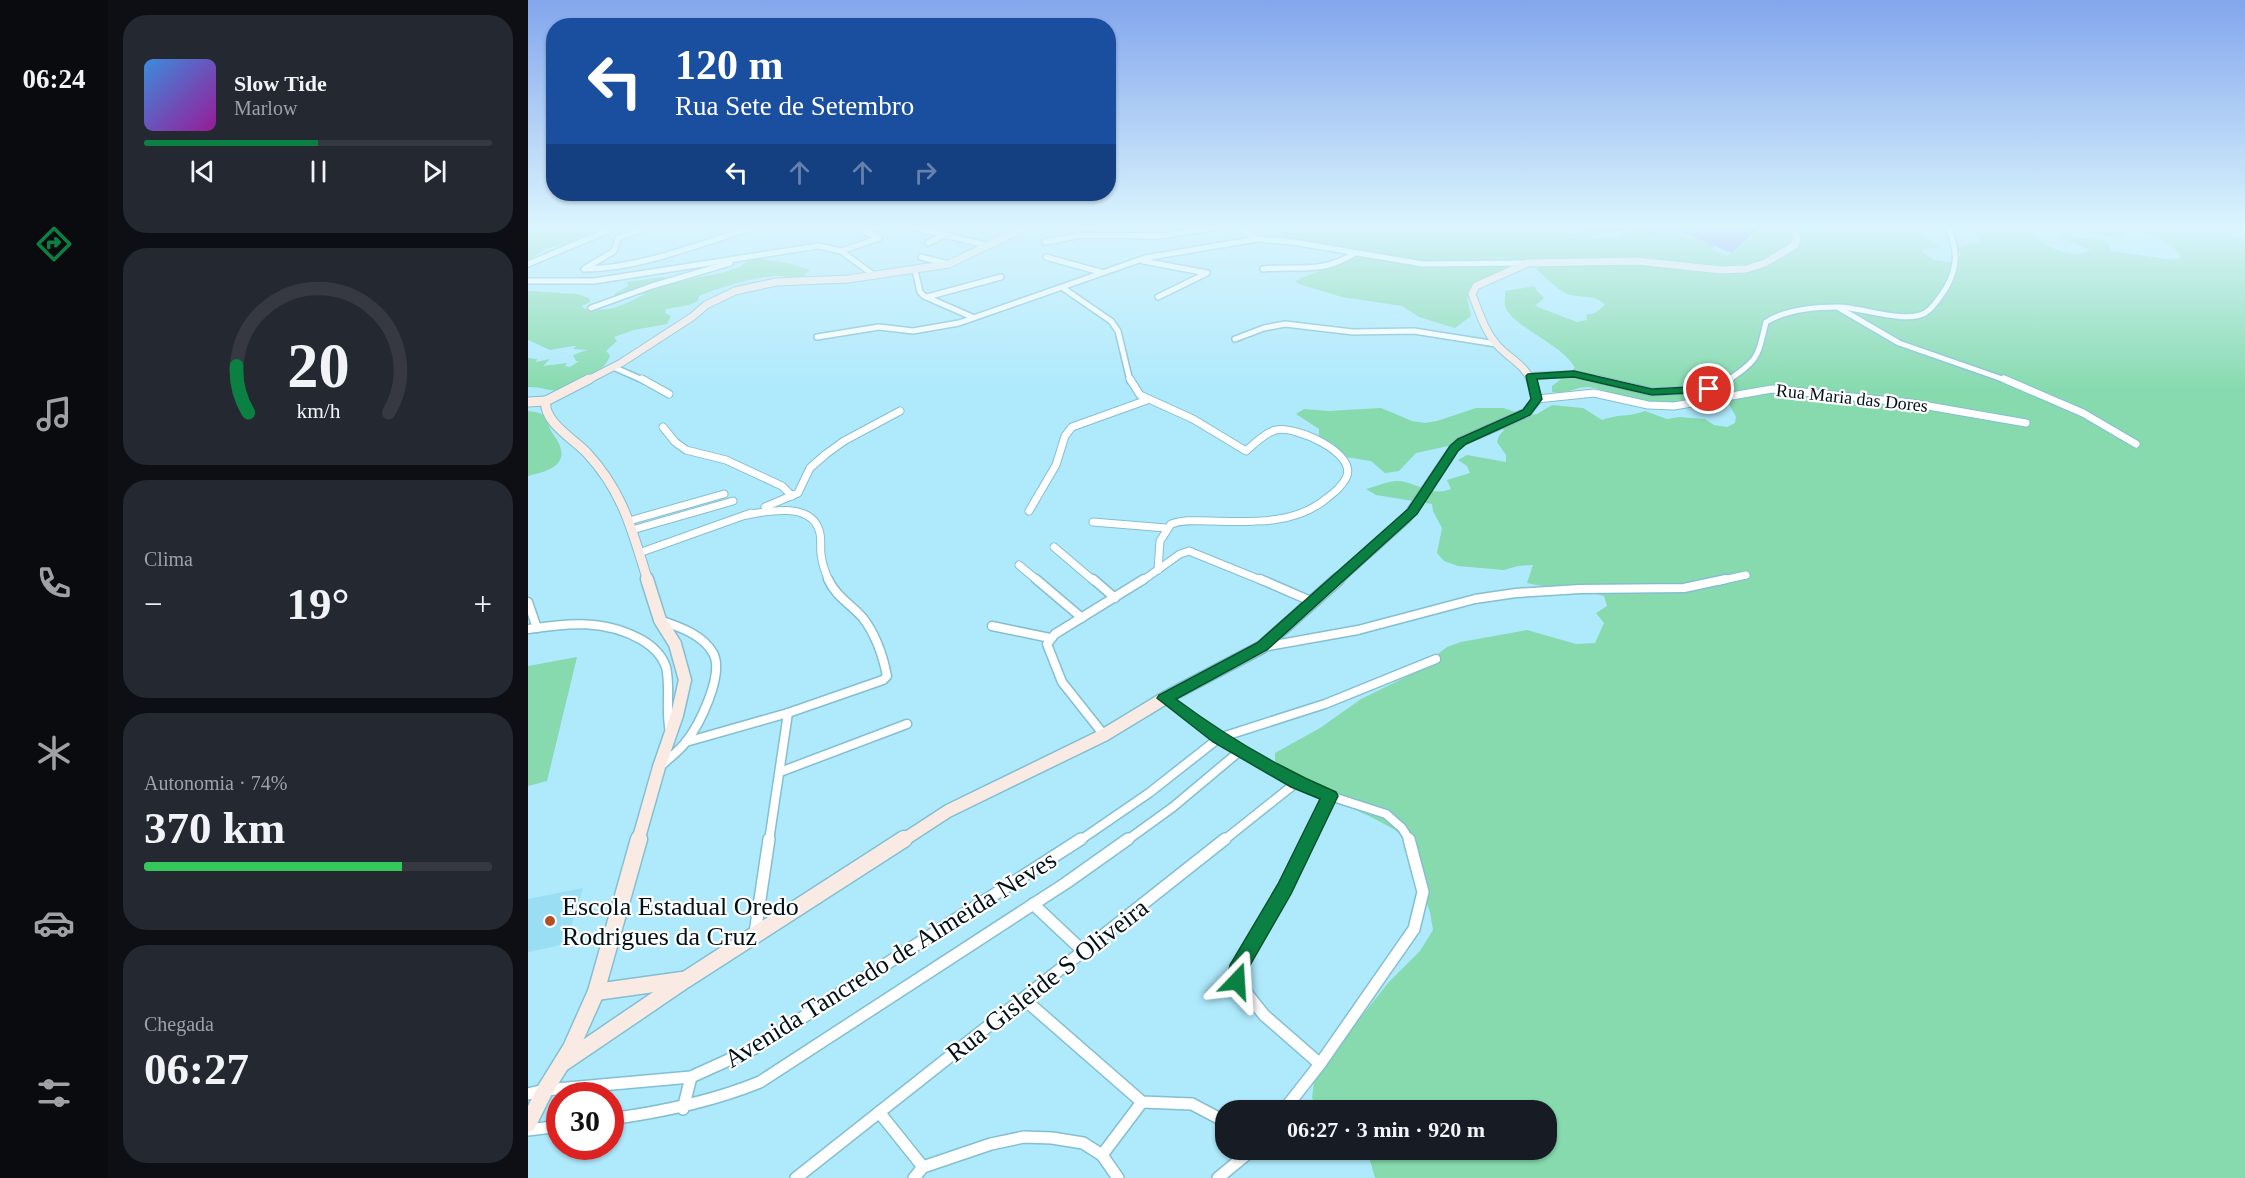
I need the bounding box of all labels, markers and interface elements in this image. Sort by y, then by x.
icon: left [576,42,654,120]
text: 120 m [675,42,784,88]
text: 06:24 [23,64,86,94]
text: Slow Tide [234,71,327,96]
text: Rua Sete de Setembro [675,91,914,121]
text: Marlow [234,97,297,119]
icon: previous [186,155,219,188]
icon: pause [302,155,335,188]
icon: next [418,155,451,188]
icon: left [720,156,753,189]
icon: ahead [783,156,816,189]
icon: ahead [846,156,879,189]
icon: right [909,156,942,189]
icon: directions [33,223,75,265]
text: 20 [287,332,349,401]
pin [1683,363,1734,414]
icon: arrive [1692,372,1725,405]
street label: Rua Maria das Dores [1775,380,1929,416]
icon: music [33,393,75,435]
text: km/h [296,400,340,424]
text: Clima [144,548,193,570]
icon: phone [33,562,75,604]
text: 19° [287,579,350,629]
text: − [144,586,163,622]
text: + [473,586,492,622]
icon: climate [33,732,75,774]
text: Autonomia · 74% [144,772,287,794]
text: 370 km [144,803,285,853]
street label: Avenida Tancredo de Almeida Neves [719,845,1061,1074]
place label: Escola Estadual Oredo Rodrigues da Cruz [562,892,799,951]
street label: Rua Gisleide S Oliveira [941,892,1154,1068]
icon: car [33,902,75,944]
marker: Escola Estadual Oredo Rodrigues da Cruz [543,914,557,928]
position arrow [1205,949,1269,1013]
text: Chegada [144,1013,214,1035]
text: 06:27 [144,1044,249,1094]
icon: filters [33,1072,75,1114]
speed limit sign: 30 [546,1082,624,1160]
text: 06:27 · 3 min · 920 m [1287,1117,1485,1142]

